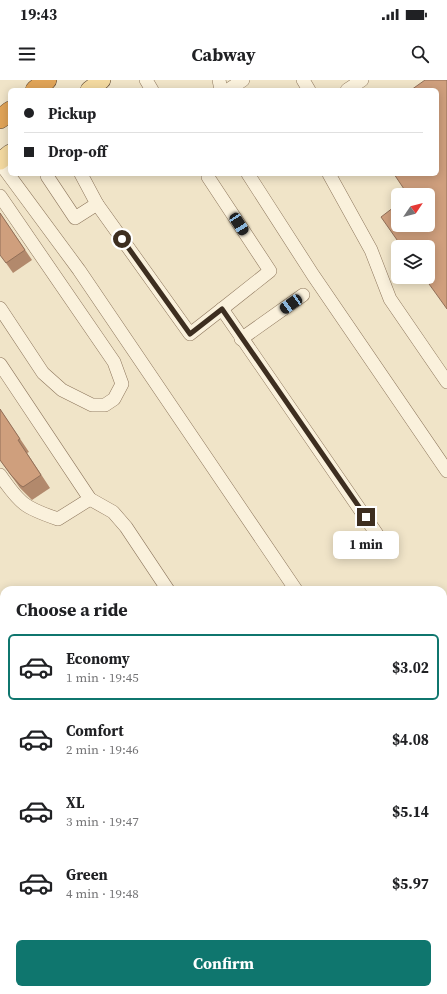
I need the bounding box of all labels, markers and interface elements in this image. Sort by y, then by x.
text: 19:43 [20,4,57,25]
text: Cabway [191,42,256,67]
icon: menu [16,43,38,65]
icon: search [409,43,431,65]
text: Pickup [48,103,96,124]
text: Drop-off [48,141,107,162]
north arrow [391,188,435,232]
map controls [391,188,435,284]
car [227,211,251,237]
route start [113,230,131,248]
button: layers [391,240,435,284]
car [278,292,304,316]
route end [357,508,375,526]
callout: 1 min [333,531,399,559]
text: 1 min [349,536,383,553]
text: Choose a ride [16,597,128,622]
text: Economy [66,648,130,669]
icon: car [18,649,54,685]
text: $3.02 [392,657,429,678]
text: 1 min · 19:45 [66,669,139,686]
text: Comfort [66,720,124,741]
icon: car [18,721,54,757]
text: $4.08 [392,729,429,750]
text: 2 min · 19:46 [66,741,139,758]
text: XL [66,792,85,813]
icon: car [18,793,54,829]
text: $5.14 [392,801,429,822]
text: 3 min · 19:47 [66,813,139,830]
text: Green [66,864,108,885]
icon: car [18,865,54,901]
text: $5.97 [392,873,429,894]
text: 4 min · 19:48 [66,885,139,902]
button: Confirm [16,940,431,986]

